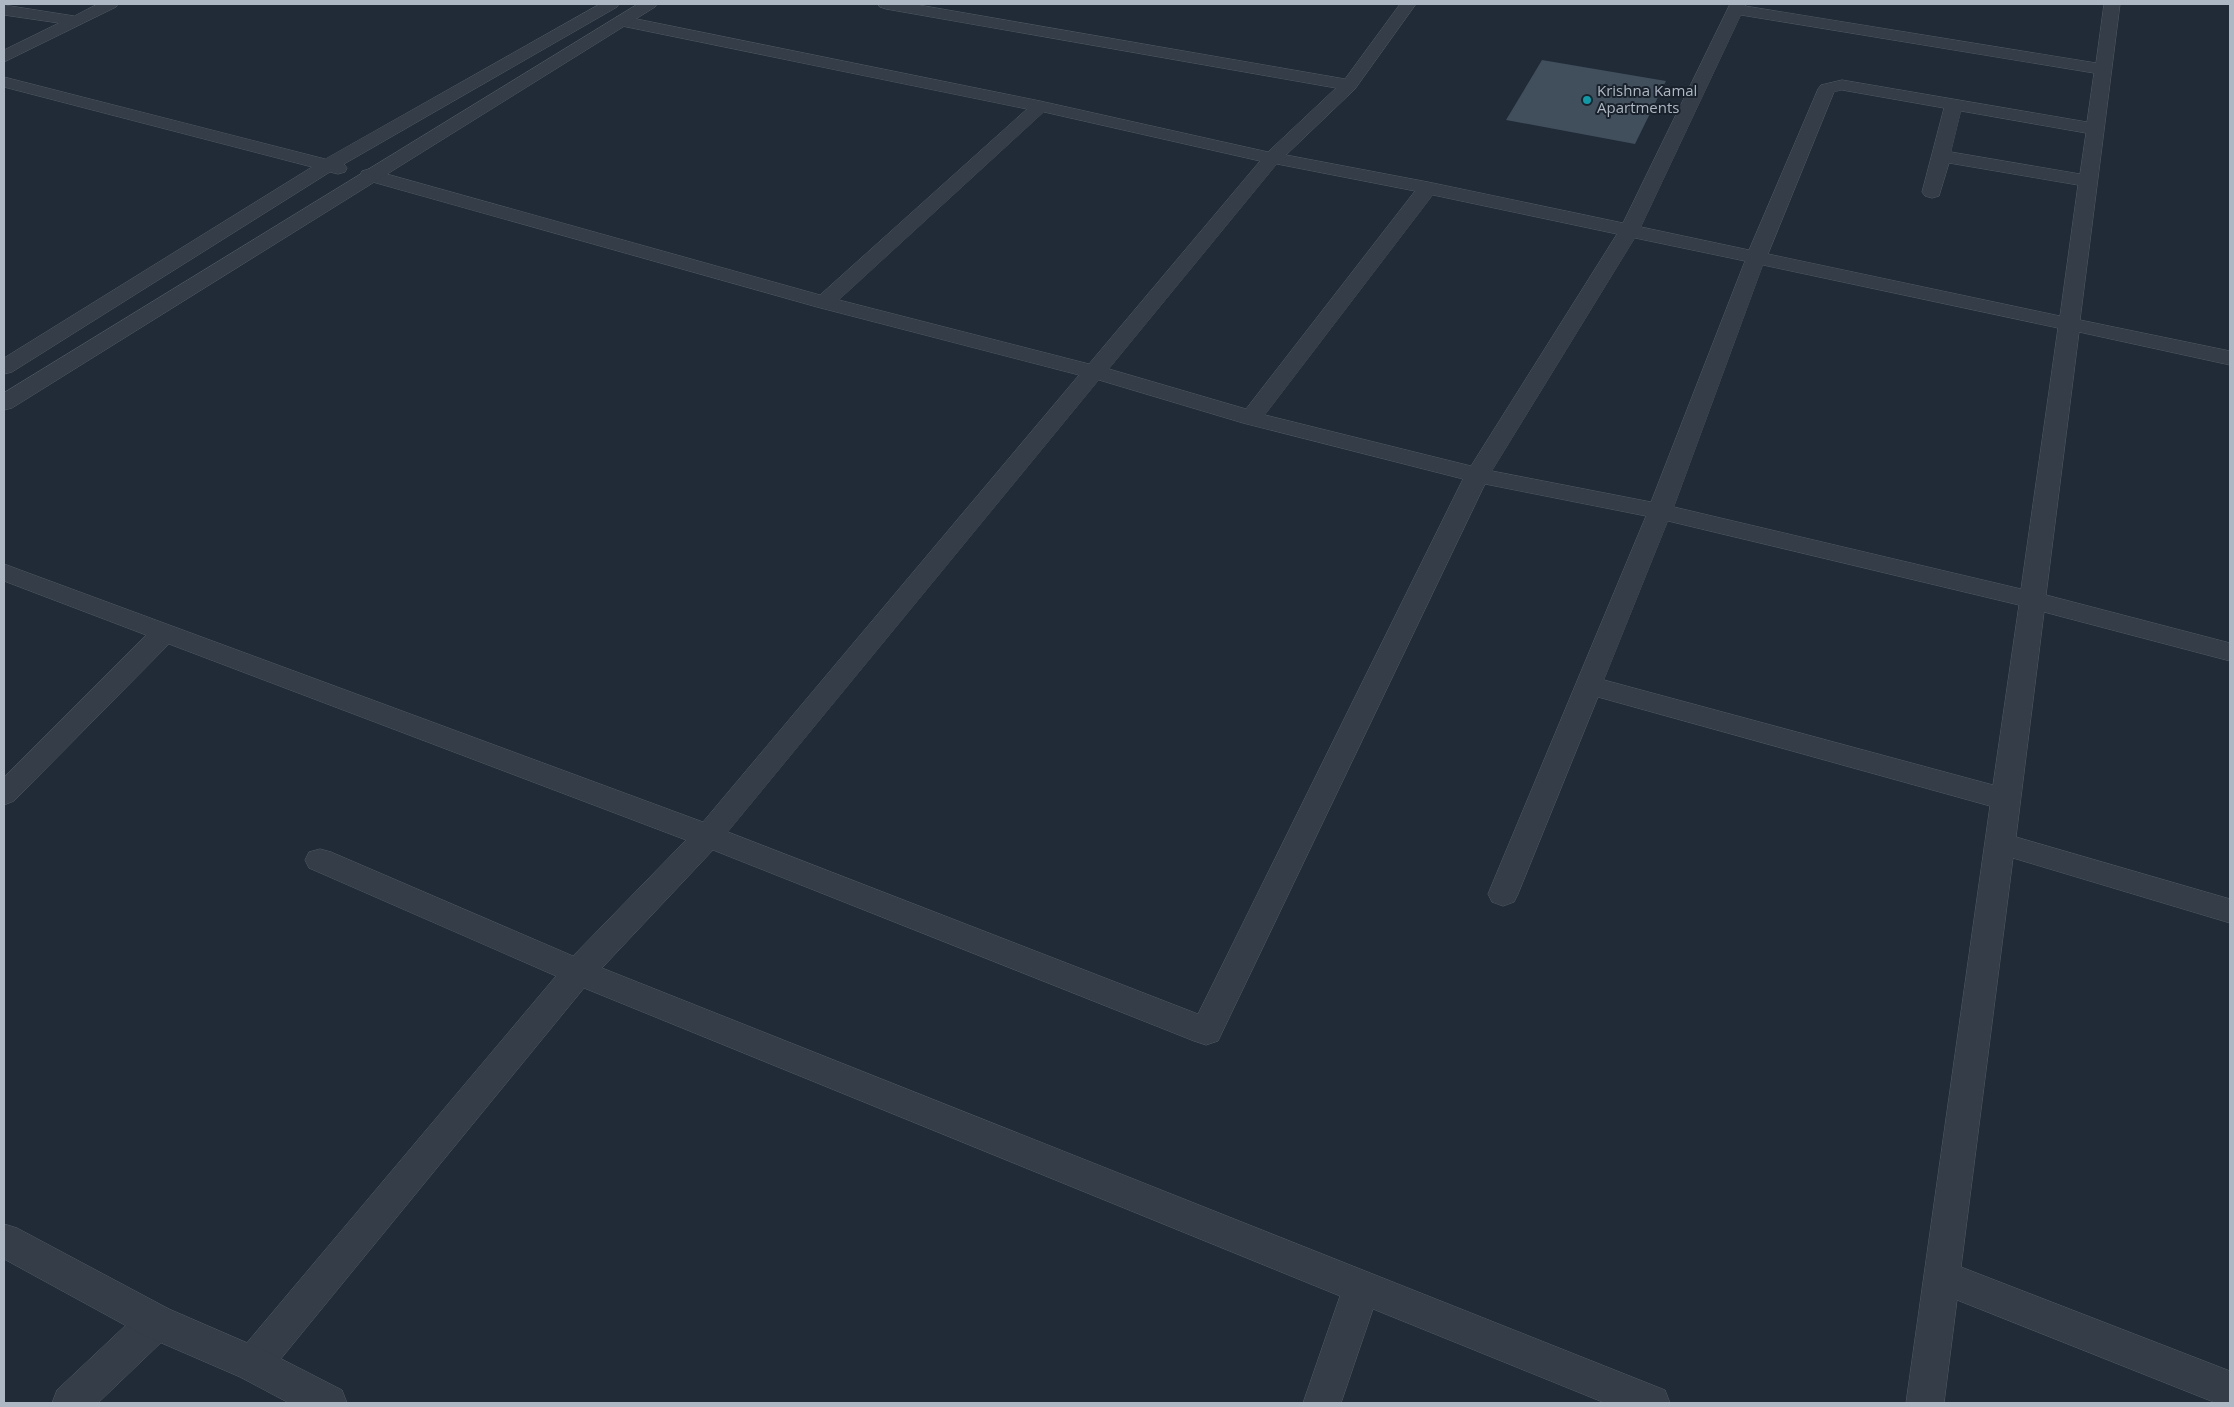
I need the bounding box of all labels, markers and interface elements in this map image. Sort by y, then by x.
place label: Krishna Kamal Apartments [1597,80,1697,117]
marker: Krishna Kamal Apartments [1581,94,1593,106]

